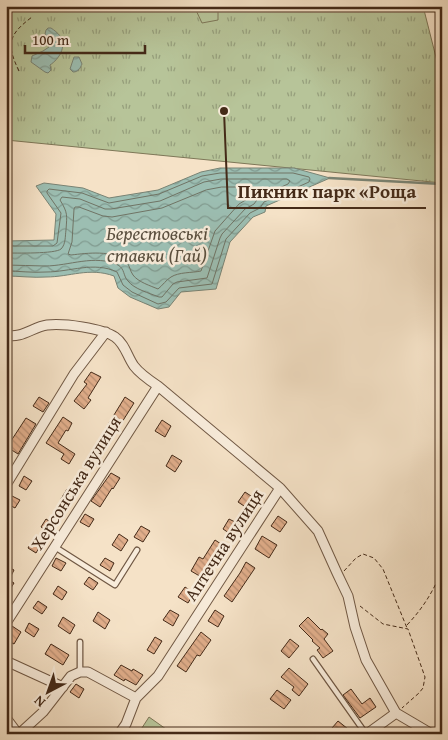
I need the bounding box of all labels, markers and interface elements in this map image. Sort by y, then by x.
scale bar [25,22,145,54]
text: 100 m [32,29,70,50]
callout: Пикник парк «Роща [228,174,426,208]
text: Пикник парк «Роща [238,177,416,205]
water label: Берестовські ставки (Гай) [106,219,208,269]
street label: Херсонська вулиця [24,411,128,555]
street label: Аптечна вулиця [177,483,270,606]
north arrow [22,668,72,718]
text: N [29,691,50,712]

